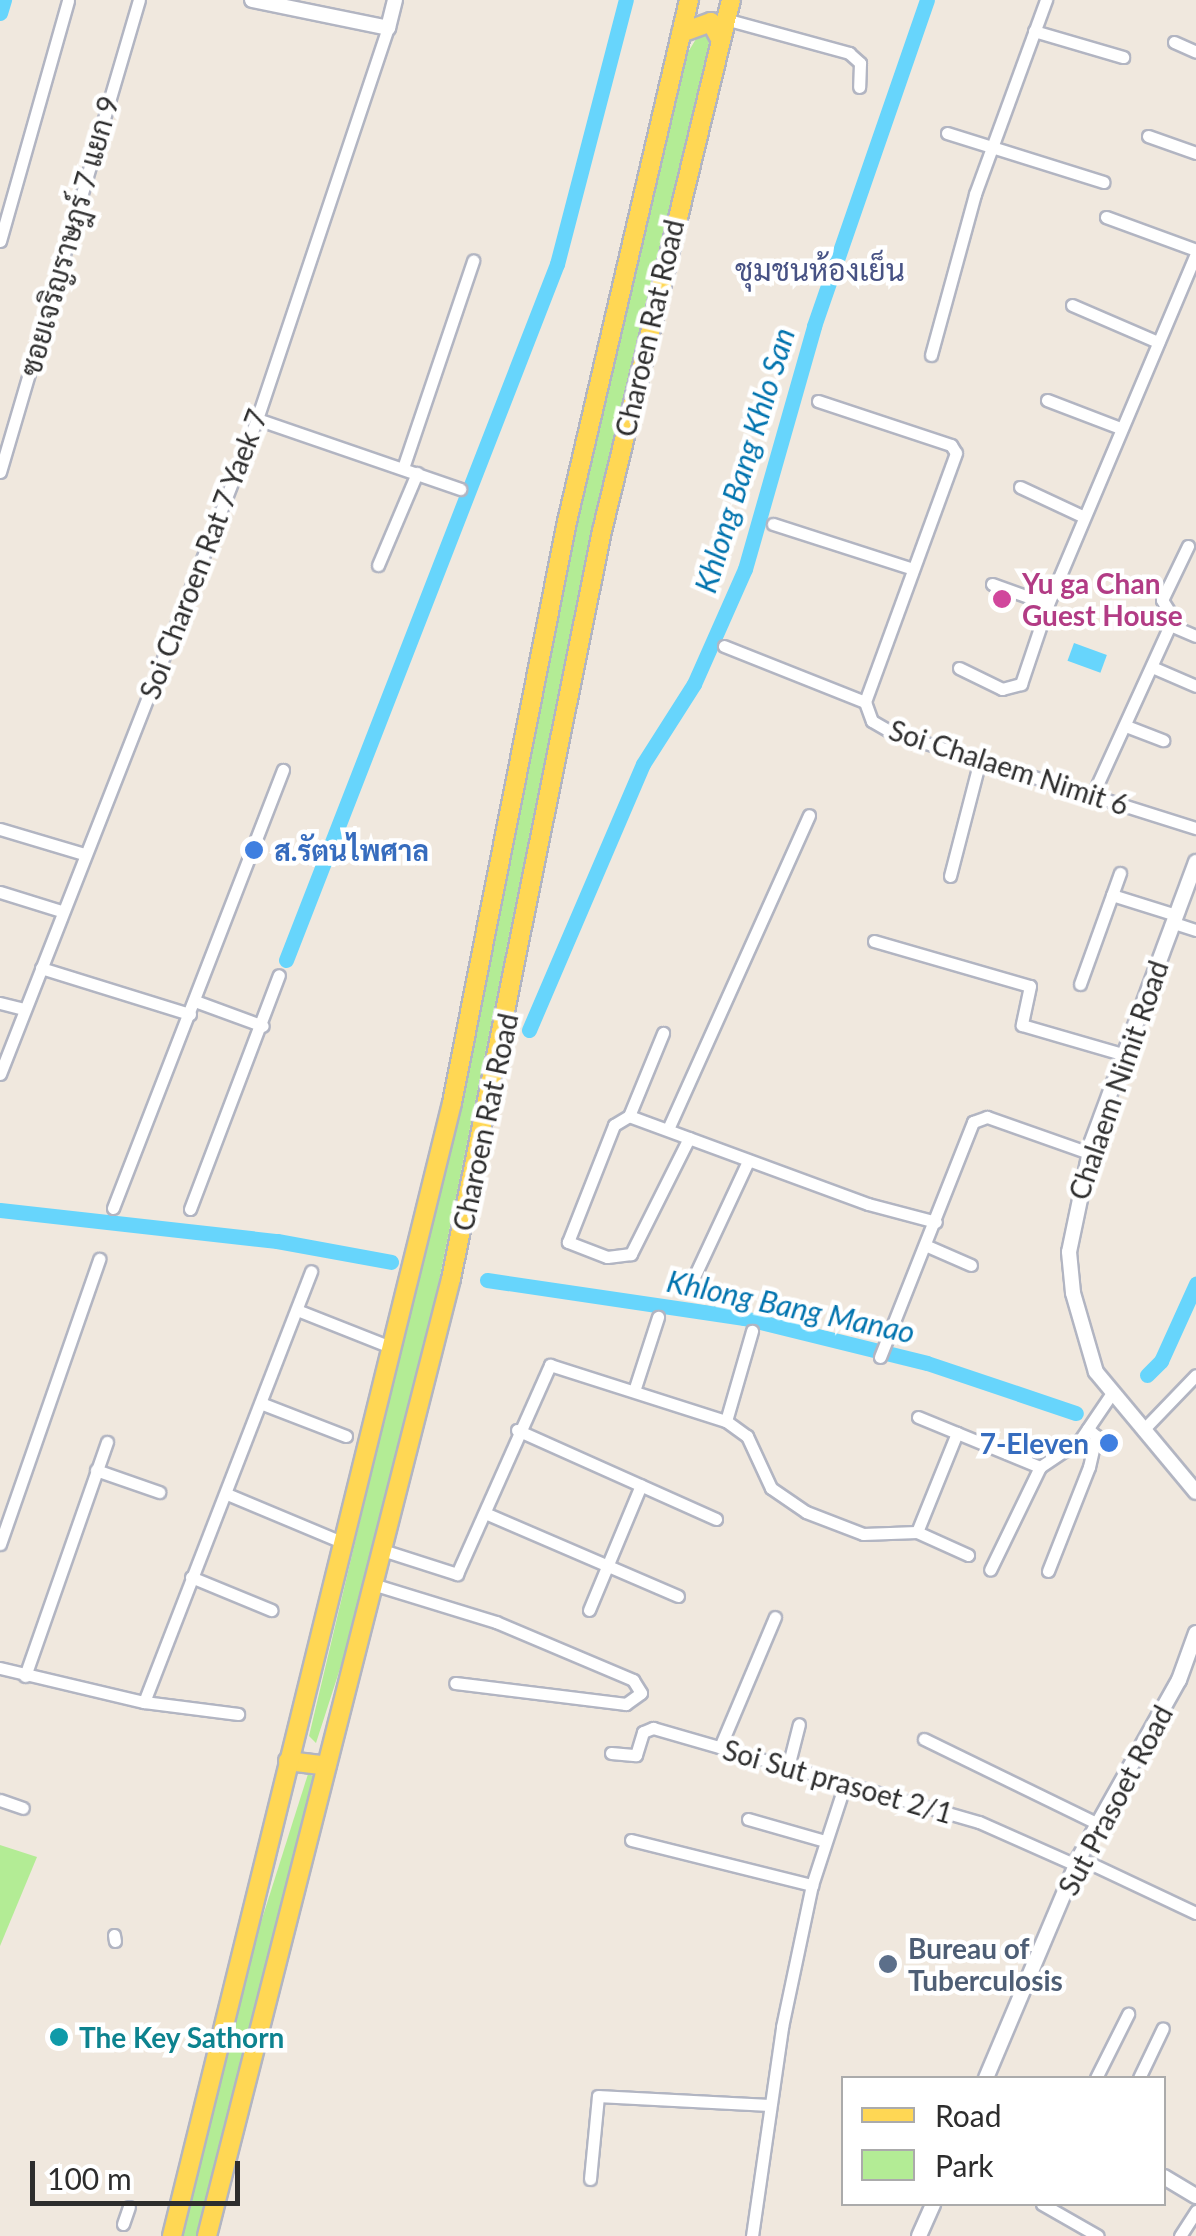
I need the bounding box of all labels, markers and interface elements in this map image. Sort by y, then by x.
street label: ซอยเจริญราษฎร์ 7 แยก 9 [13,92,125,380]
street label: Charoen Rat Road [608,216,690,440]
district label: ชุมชนห้องเย็น [735,251,905,287]
water label: Khlong Bang Khlo San [687,323,801,597]
street label: Soi Charoen Rat 7 Yaek 7 [132,404,274,704]
place label: Yu ga Chan Guest House [1022,566,1183,632]
marker: Yu ga Chan Guest House [991,588,1013,610]
street label: Soi Chalaem Nimit 6 [885,712,1133,822]
place label: ส.รัตนไพศาล [274,833,429,867]
marker: ส.รัตนไพศาล [243,839,265,861]
street label: Chalaem Nimit Road [1061,956,1175,1204]
street label: Charoen Rat Road [446,1010,524,1234]
water label: Khlong Bang Manao [664,1262,918,1350]
place label: 7-Eleven [980,1426,1089,1460]
marker: 7-Eleven [1098,1432,1120,1454]
street label: Sut Prasoet Road [1051,1699,1179,1901]
street label: Soi Sut prasoet 2/1 [719,1732,957,1830]
place label: Bureau of Tuberculosis [908,1931,1063,1997]
marker: Bureau of Tuberculosis [877,1953,899,1975]
place label: The Key Sathorn [79,2020,285,2054]
marker: The Key Sathorn [48,2026,70,2048]
legend [841,2076,1166,2206]
text: Road [935,2097,1002,2133]
scale bar [35,2141,245,2203]
text: Park [935,2147,994,2183]
text: 100 m [47,2160,132,2196]

